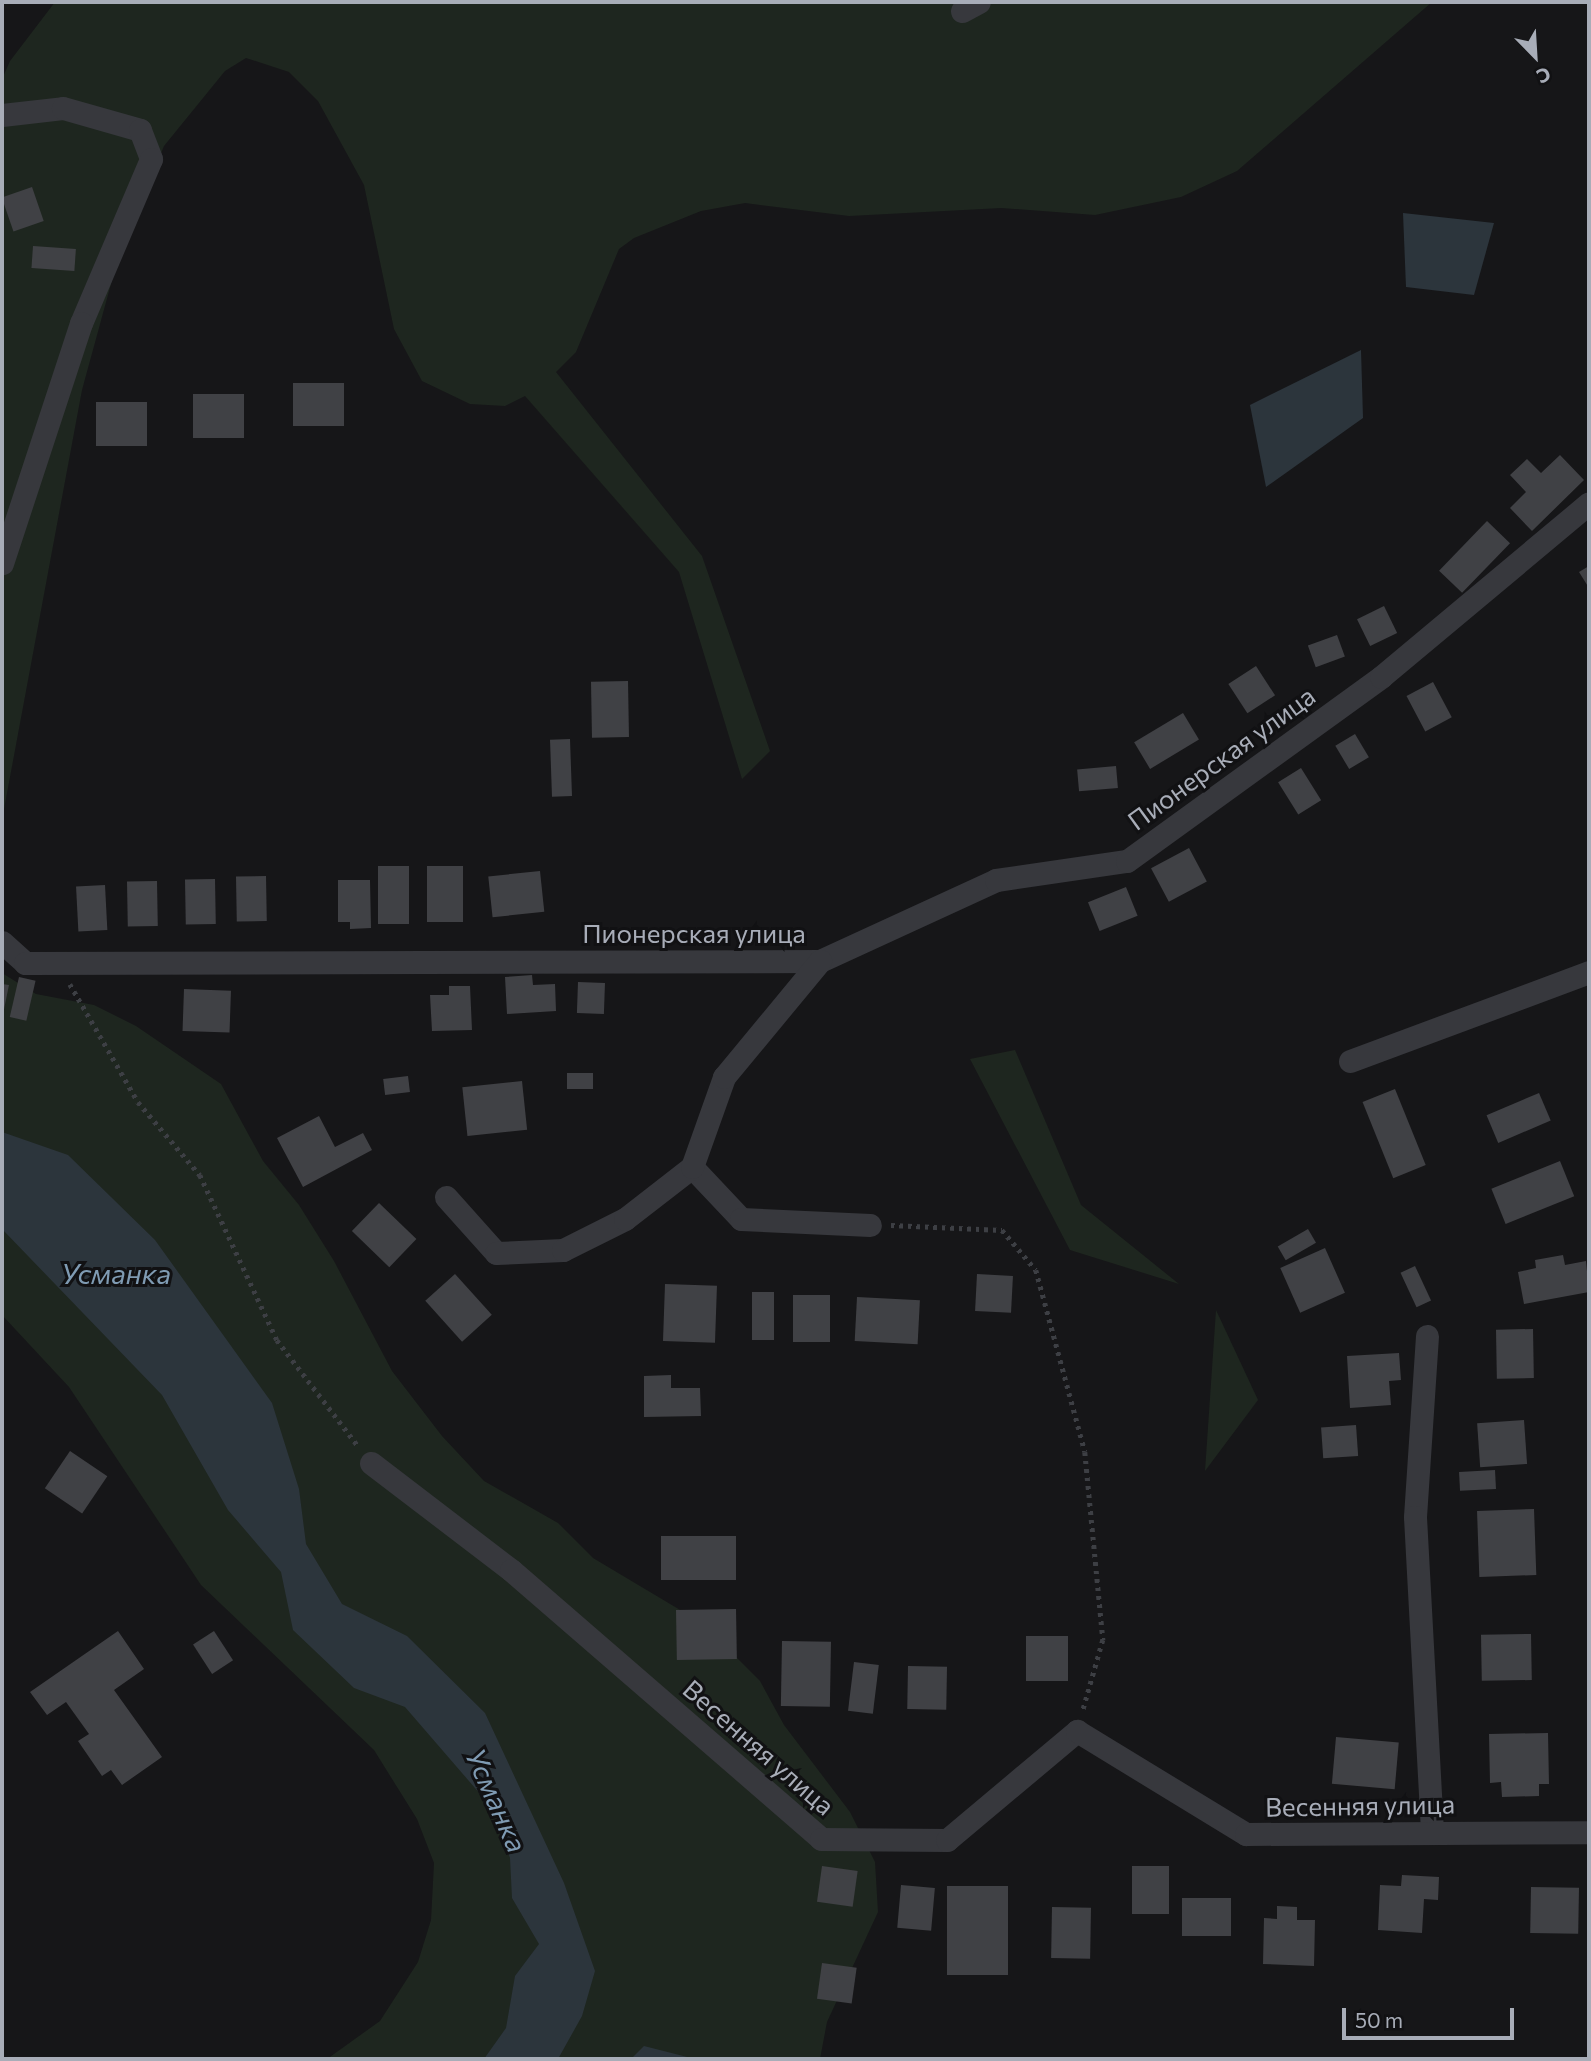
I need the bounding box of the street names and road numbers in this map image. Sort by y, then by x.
street label: Пионерская улица [1121,680,1321,836]
street label: Пионерская улица [582,917,806,949]
street label: Весенняя улица [677,1673,841,1821]
street label: Весенняя улица [1265,1788,1455,1822]

